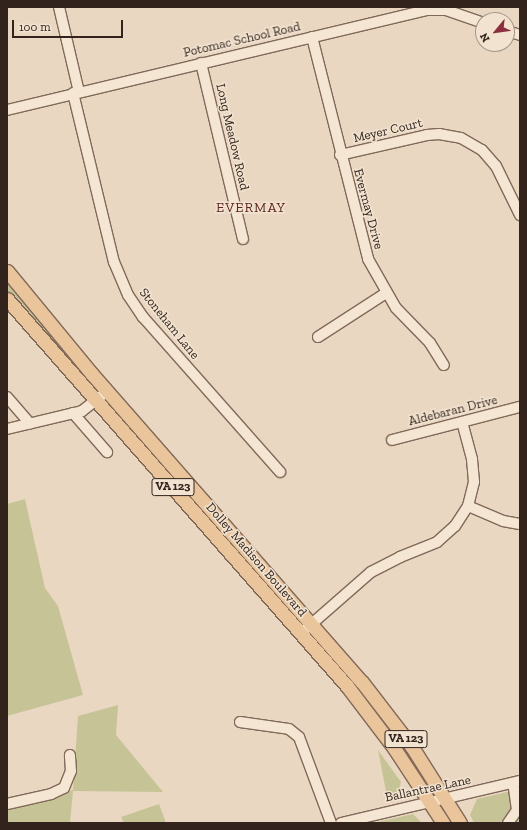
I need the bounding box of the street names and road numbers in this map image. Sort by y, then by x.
street label: Potomac School Road [182,19,302,61]
street label: Long Meadow Road [212,82,252,192]
street label: Meyer Court [352,115,424,147]
street label: Evermay Drive [350,167,386,251]
street label: Stoneham Lane [136,285,202,363]
street label: Aldebaran Drive [407,392,499,430]
road number: VA 123 [151,477,195,497]
street label: Dolley Madison Boulevard [202,500,310,620]
road number: VA 123 [384,729,428,749]
street label: Ballantrae Lane [384,772,472,806]

